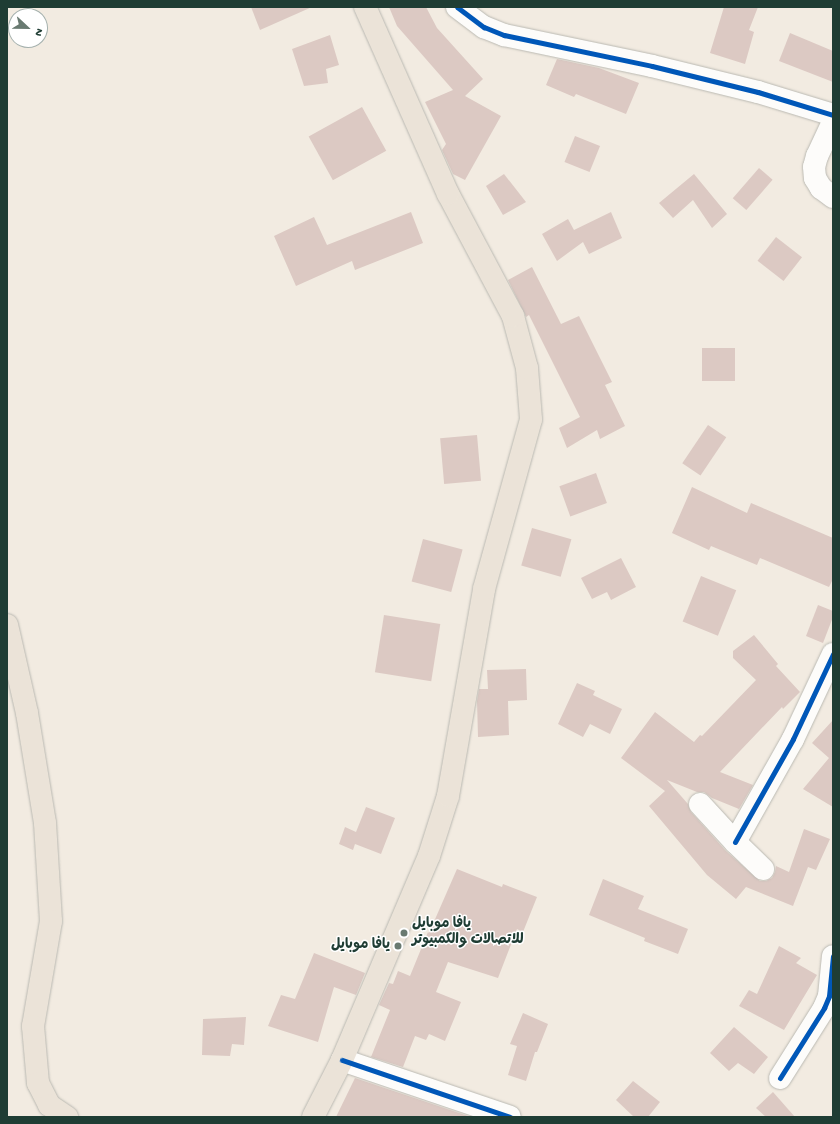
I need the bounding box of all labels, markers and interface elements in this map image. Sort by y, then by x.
north arrow [8,8,48,48]
text: N [31,27,45,38]
place label: يافا موبايل للاتصالات والكمبيوتر [412,917,524,950]
marker: يافا موبايل للاتصالات والكمبيوتر [399,928,409,938]
place label: يافا موبايل [331,938,390,954]
marker: يافا موبايل [393,941,403,951]

